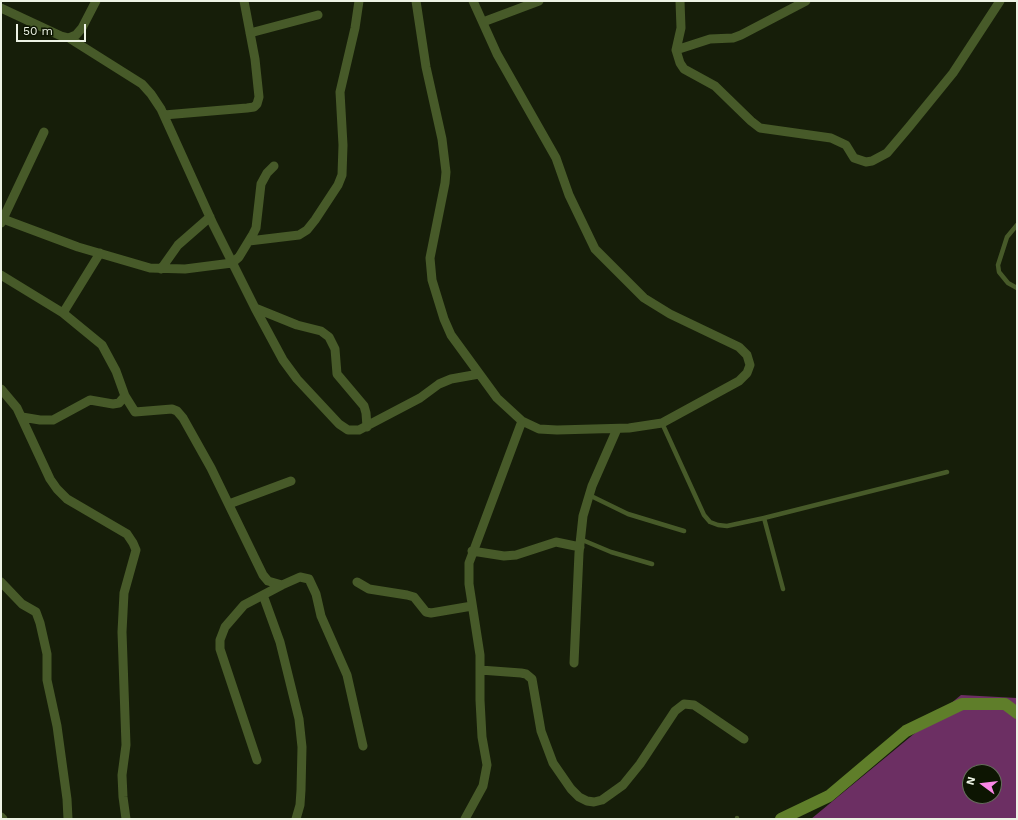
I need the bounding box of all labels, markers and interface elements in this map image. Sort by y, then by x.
scale bar [18,16,88,42]
text: 50 m [23,24,53,38]
north arrow [962,764,1002,804]
text: N [964,775,978,787]

